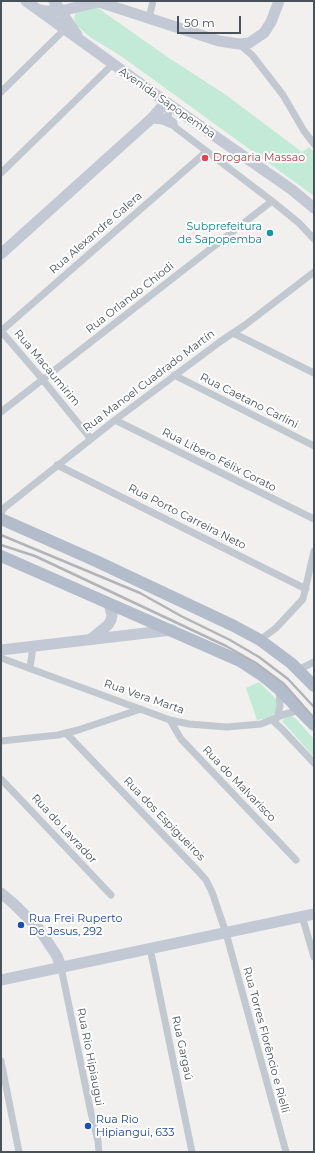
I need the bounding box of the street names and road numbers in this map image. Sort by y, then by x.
street label: Avenida Sapopemba [116,65,218,141]
street label: Rua Alexandre Galera [47,189,145,277]
street label: Rua Orlando Chiodi [83,260,177,336]
street label: Rua Macaumirim [11,327,83,409]
street label: Rua Manoel Cuadrado Martín [80,327,218,435]
street label: Rua Caetano Carlini [198,371,300,431]
street label: Rua Líbero Félix Corato [160,425,278,495]
street label: Rua Porto Carreira Neto [126,482,248,552]
street label: Rua Vera Marta [102,677,186,717]
street label: Rua do Malvarisco [200,744,278,824]
street label: Rua dos Espigueiros [121,774,207,864]
street label: Rua do Lavrador [28,792,100,866]
street label: Rua Torres Florêncio e Rielli [240,965,292,1115]
street label: Rua Rio Hipiaugui [74,1007,106,1107]
street label: Rua Gargaú [169,1015,195,1081]

